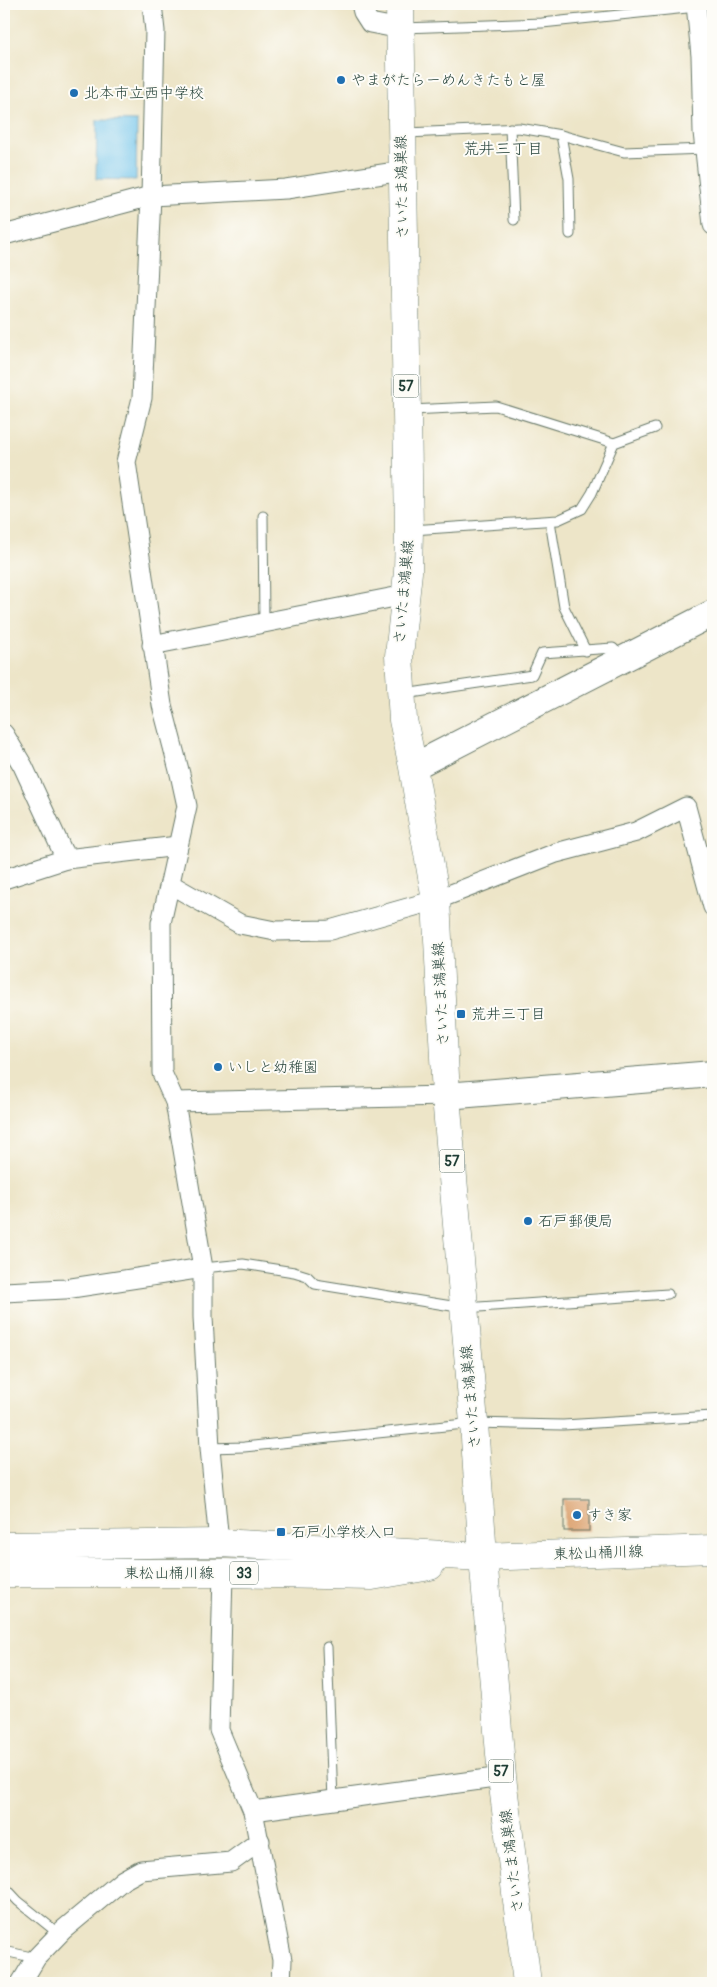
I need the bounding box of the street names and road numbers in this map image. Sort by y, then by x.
street label: さいたま鴻巣線 [392,135,412,239]
road number: 57 [394,374,418,398]
street label: さいたま鴻巣線 [390,539,418,645]
street label: さいたま鴻巣線 [429,941,453,1047]
road number: 57 [440,1150,464,1172]
street label: さいたま鴻巣線 [457,1344,485,1450]
street label: 東松山桶川線 [553,1542,643,1564]
road number: 33 [230,1562,258,1585]
street label: 東松山桶川線 [124,1564,214,1583]
road number: 57 [488,1760,514,1782]
street label: さいたま鴻巣線 [496,1808,528,1914]

